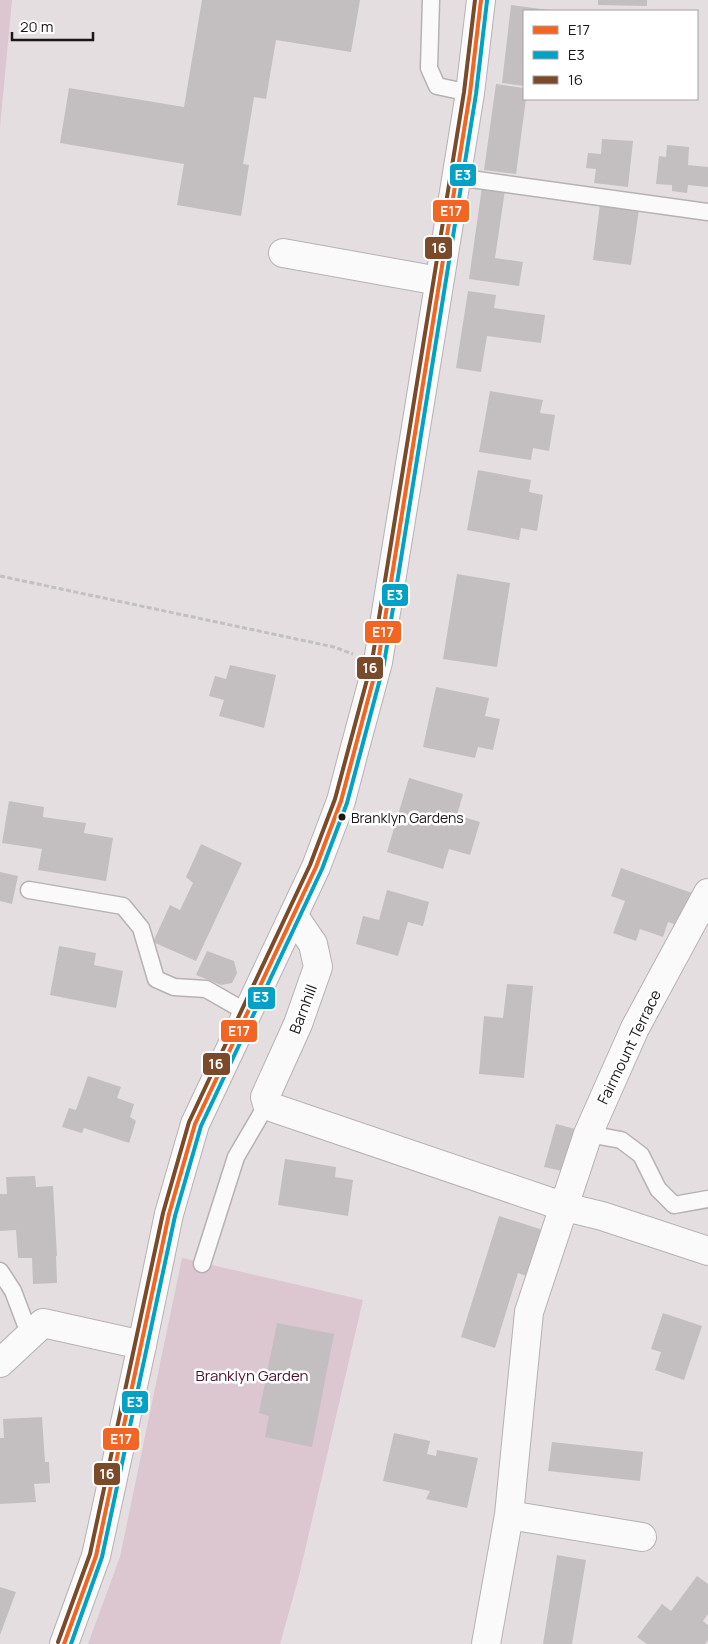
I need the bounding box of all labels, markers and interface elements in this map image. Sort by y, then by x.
scale bar [12,10,94,42]
legend [523,10,698,100]
text: 20 m [20,16,53,37]
text: E17 [568,19,590,40]
text: E3 [568,44,585,65]
text: 16 [568,69,583,90]
line badge: E3 [449,163,477,187]
text: E3 [455,165,471,184]
line badge: E17 [432,199,470,223]
text: E17 [440,201,462,220]
line badge: 16 [424,236,453,260]
text: 16 [432,238,446,257]
line badge: E3 [381,583,409,607]
text: E3 [387,585,403,604]
line badge: E17 [364,620,402,644]
text: E17 [372,622,394,641]
line badge: 16 [356,656,384,680]
text: 16 [363,658,377,677]
place label: Branklyn Gardens [351,808,464,827]
marker: Branklyn Gardens [337,812,347,822]
street label: Barnhill [284,981,322,1037]
line badge: E3 [247,986,276,1010]
street label: Fairmount Terrace [592,986,666,1108]
text: E3 [253,987,269,1006]
line badge: E17 [220,1019,258,1043]
text: E17 [228,1021,250,1040]
line badge: 16 [202,1052,231,1076]
text: 16 [209,1054,223,1073]
park label: Branklyn Garden [196,1365,308,1386]
line badge: E3 [121,1390,149,1414]
text: E3 [127,1392,143,1411]
line badge: E17 [102,1427,140,1451]
text: E17 [110,1429,132,1448]
line badge: 16 [93,1462,121,1486]
text: 16 [100,1464,114,1483]

